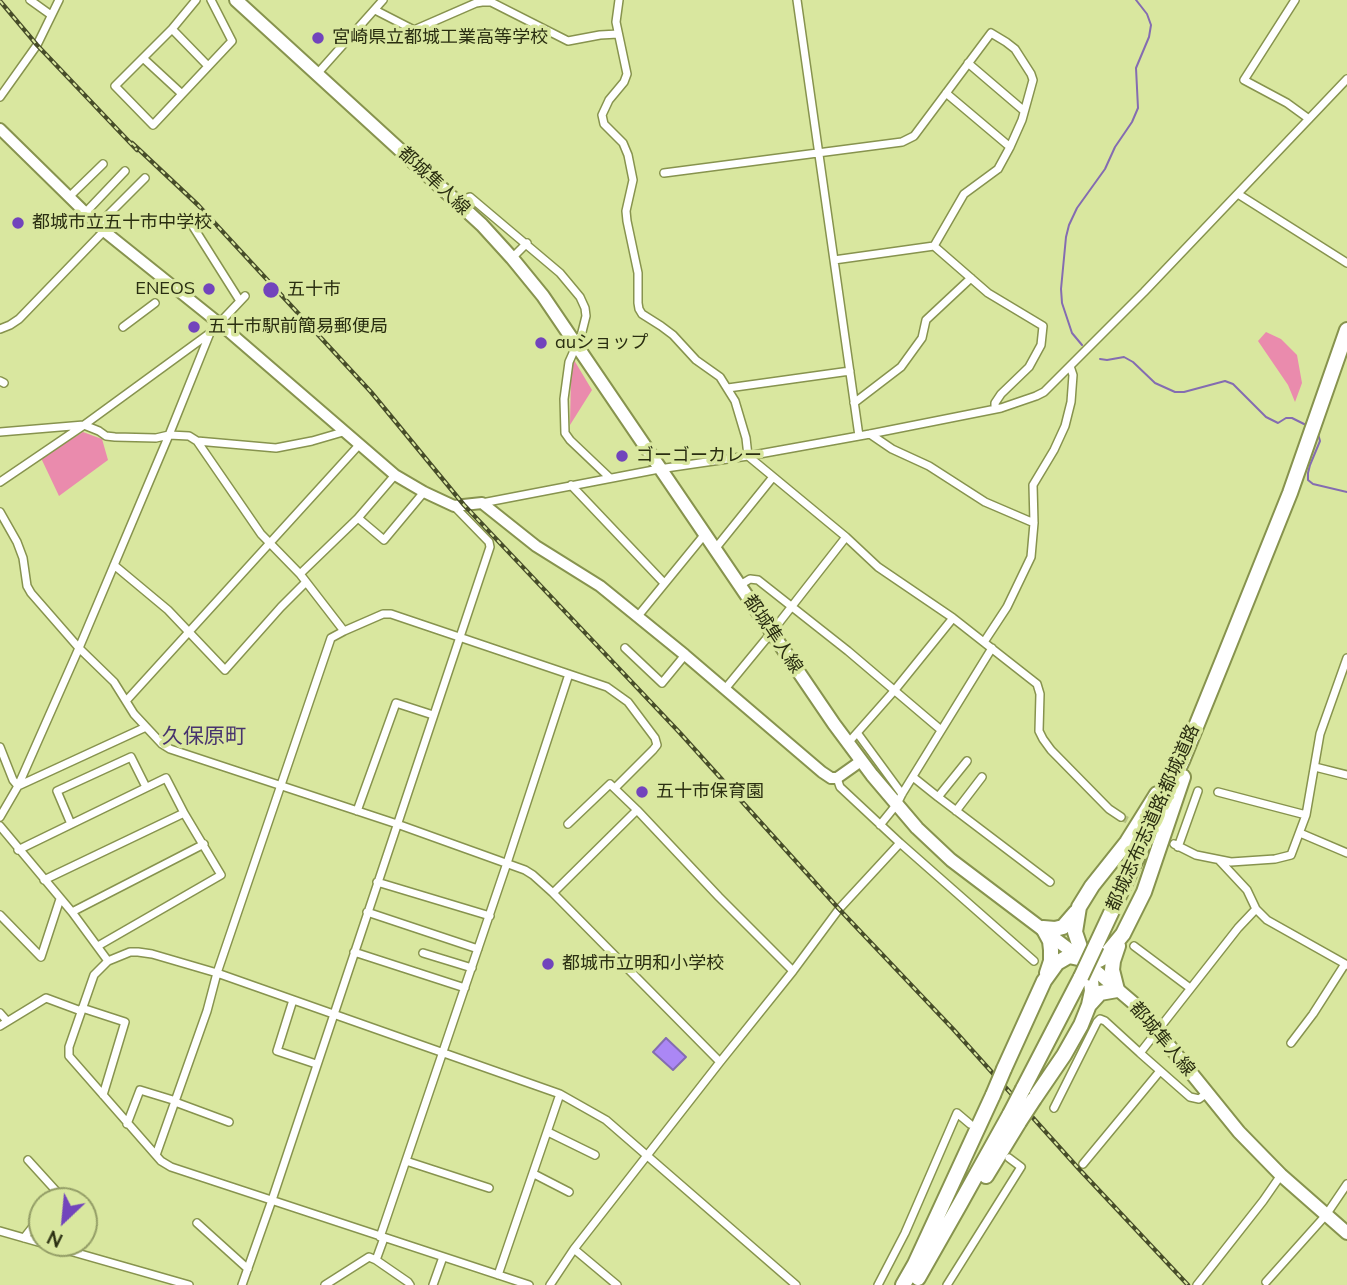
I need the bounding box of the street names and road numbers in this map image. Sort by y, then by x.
street label: 都城隼人線 [394,142,474,220]
street label: 都城隼人線 [739,591,807,677]
street label: 都城志布志道路;都城道路 [1102,721,1204,915]
street label: 都城隼人線 [1125,998,1199,1080]

